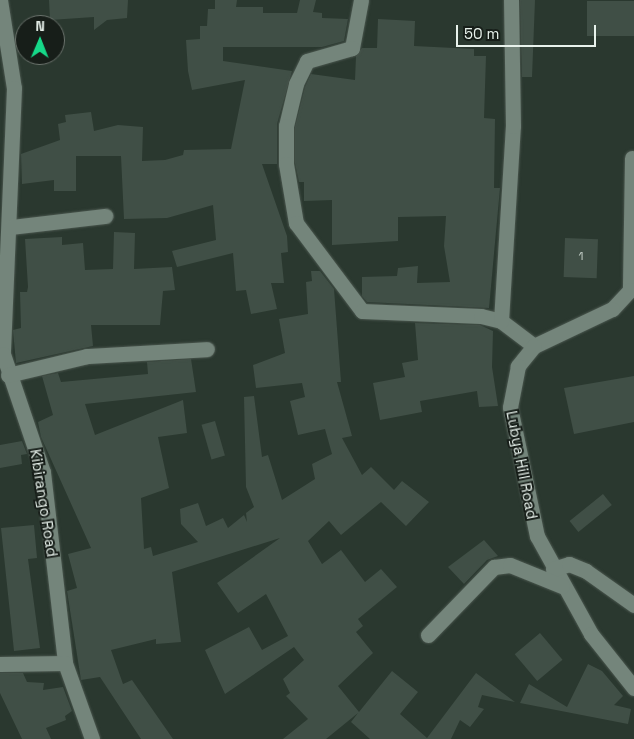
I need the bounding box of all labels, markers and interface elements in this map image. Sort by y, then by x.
north arrow [15,15,65,65]
scale bar [459,15,599,47]
text: N [35,17,45,35]
text: 50 m [464,24,499,43]
house number: 1 [578,250,584,264]
street label: Lubya Hill Road [503,409,541,521]
street label: Kibirango Road [27,448,61,558]

